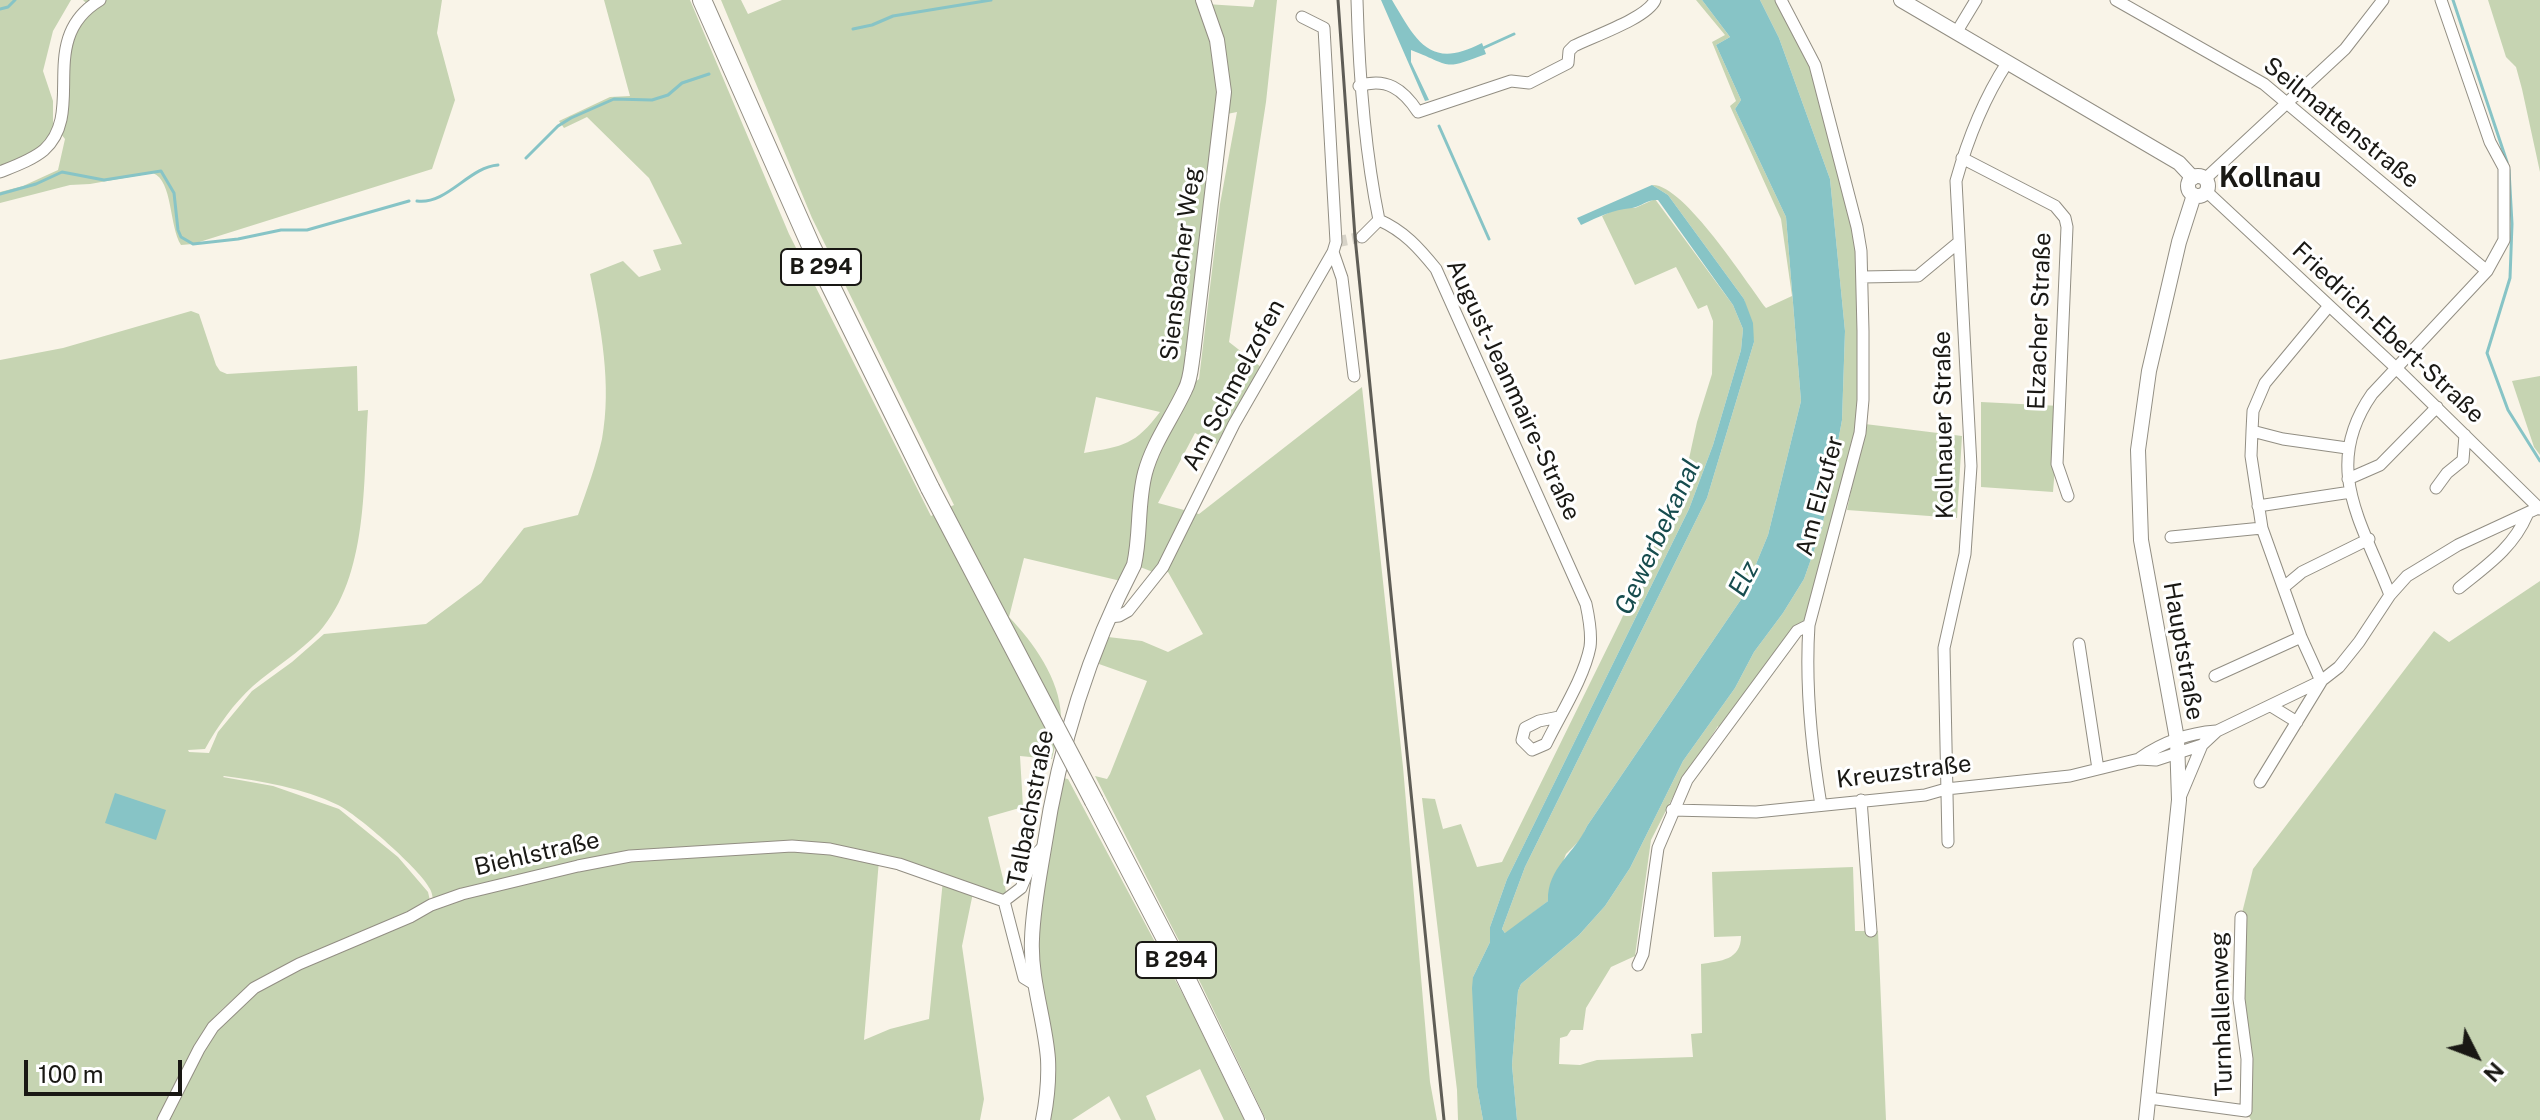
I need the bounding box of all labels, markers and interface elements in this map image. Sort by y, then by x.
street label: Seilmattenstraße [2257,51,2425,195]
district label: Kollnau [2219,161,2321,195]
street label: Siensbacher Weg [1155,166,1207,362]
street label: Elzacher Straße [2023,232,2057,410]
street label: Friedrich-Ebert-Straße [2286,236,2490,430]
road number: B 294 [781,249,861,285]
street label: August-Jeanmaire-Straße [1440,255,1586,525]
street label: Am Schmelzofen [1177,295,1291,475]
street label: Kollnauer Straße [1928,331,1960,519]
street label: Am Elzufer [1790,433,1850,559]
water label: Gewerbekanal [1608,454,1708,620]
water label: Elz [1722,556,1766,602]
street label: Hauptstraße [2157,580,2209,722]
street label: Talbachstraße [1002,727,1060,889]
street label: Kreuzstraße [1835,749,1973,795]
street label: Biehlstraße [472,826,602,882]
street label: Turnhallenweg [2205,931,2239,1097]
road number: B 294 [1136,942,1216,978]
north arrow [2436,1016,2516,1096]
scale bar [28,1044,186,1094]
text: N [2478,1057,2509,1087]
text: 100 m [38,1060,104,1088]

